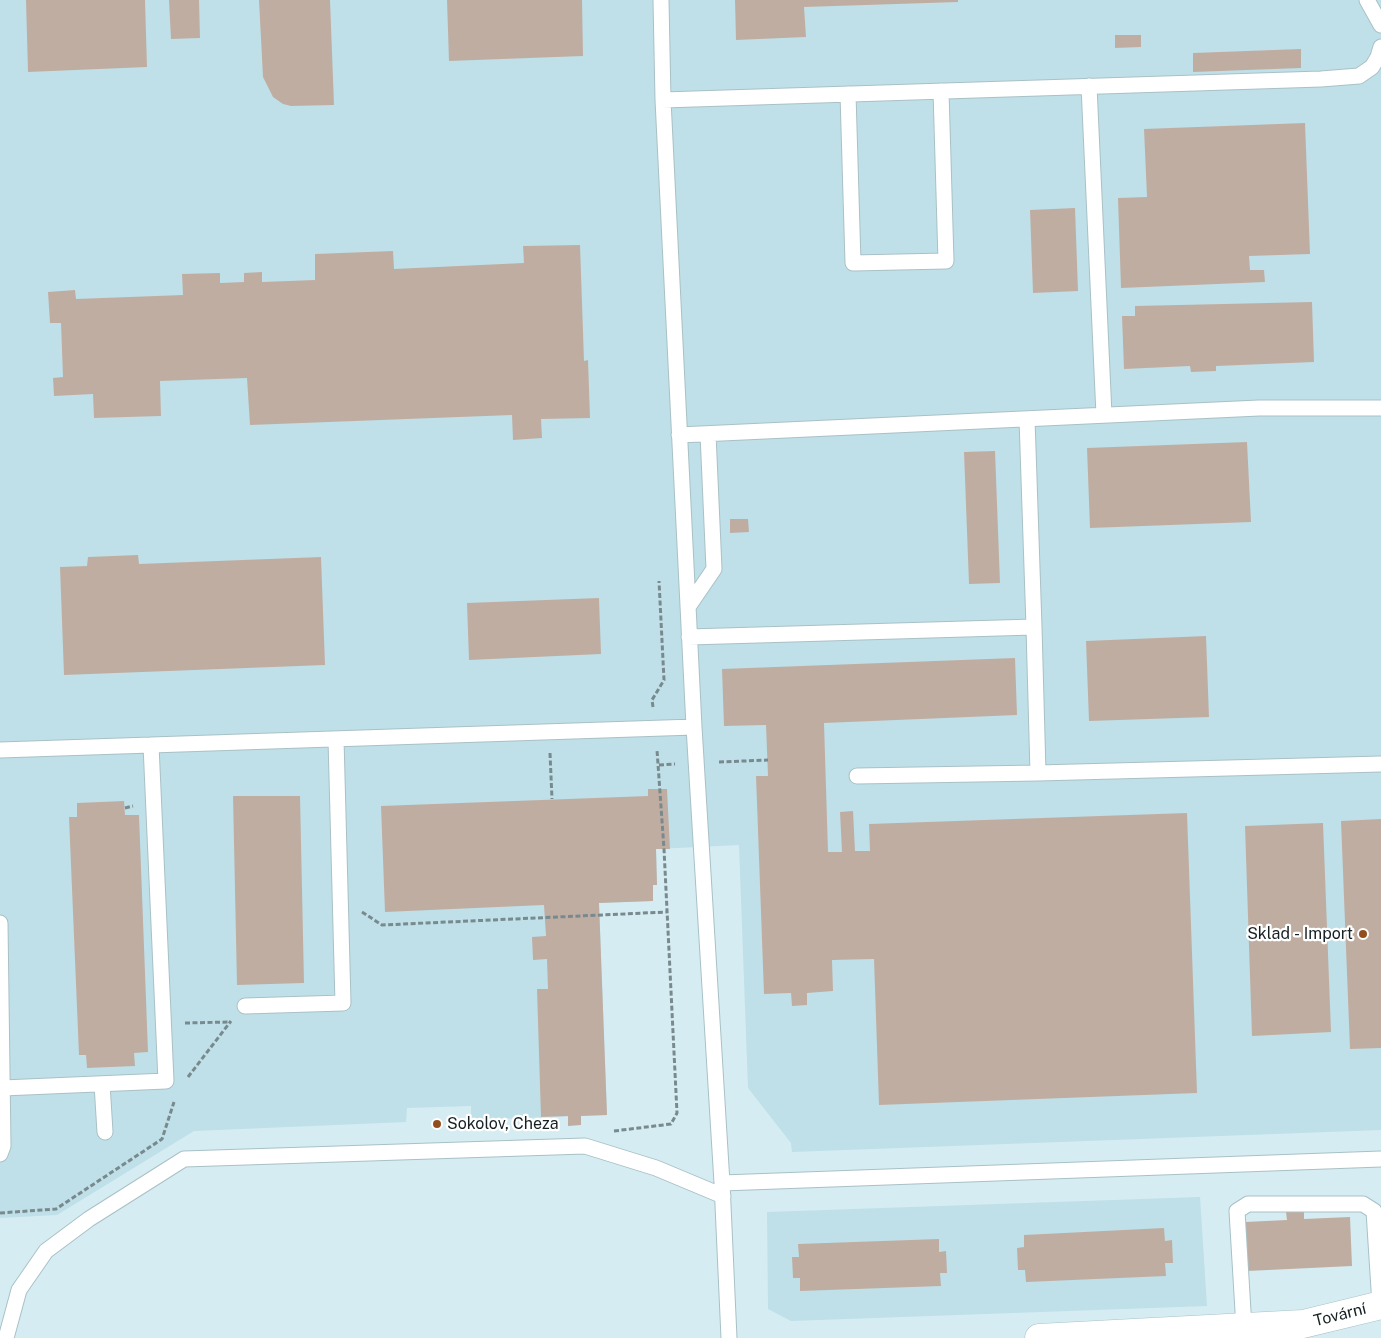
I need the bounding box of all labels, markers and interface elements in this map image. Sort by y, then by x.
place label: Sklad - Import [1247,924,1353,944]
marker: Sklad - Import [1357,928,1369,940]
place label: Sokolov, Cheza [447,1114,559,1134]
marker: Sokolov, Cheza [431,1118,443,1130]
street label: Tovární [1312,1299,1368,1331]

